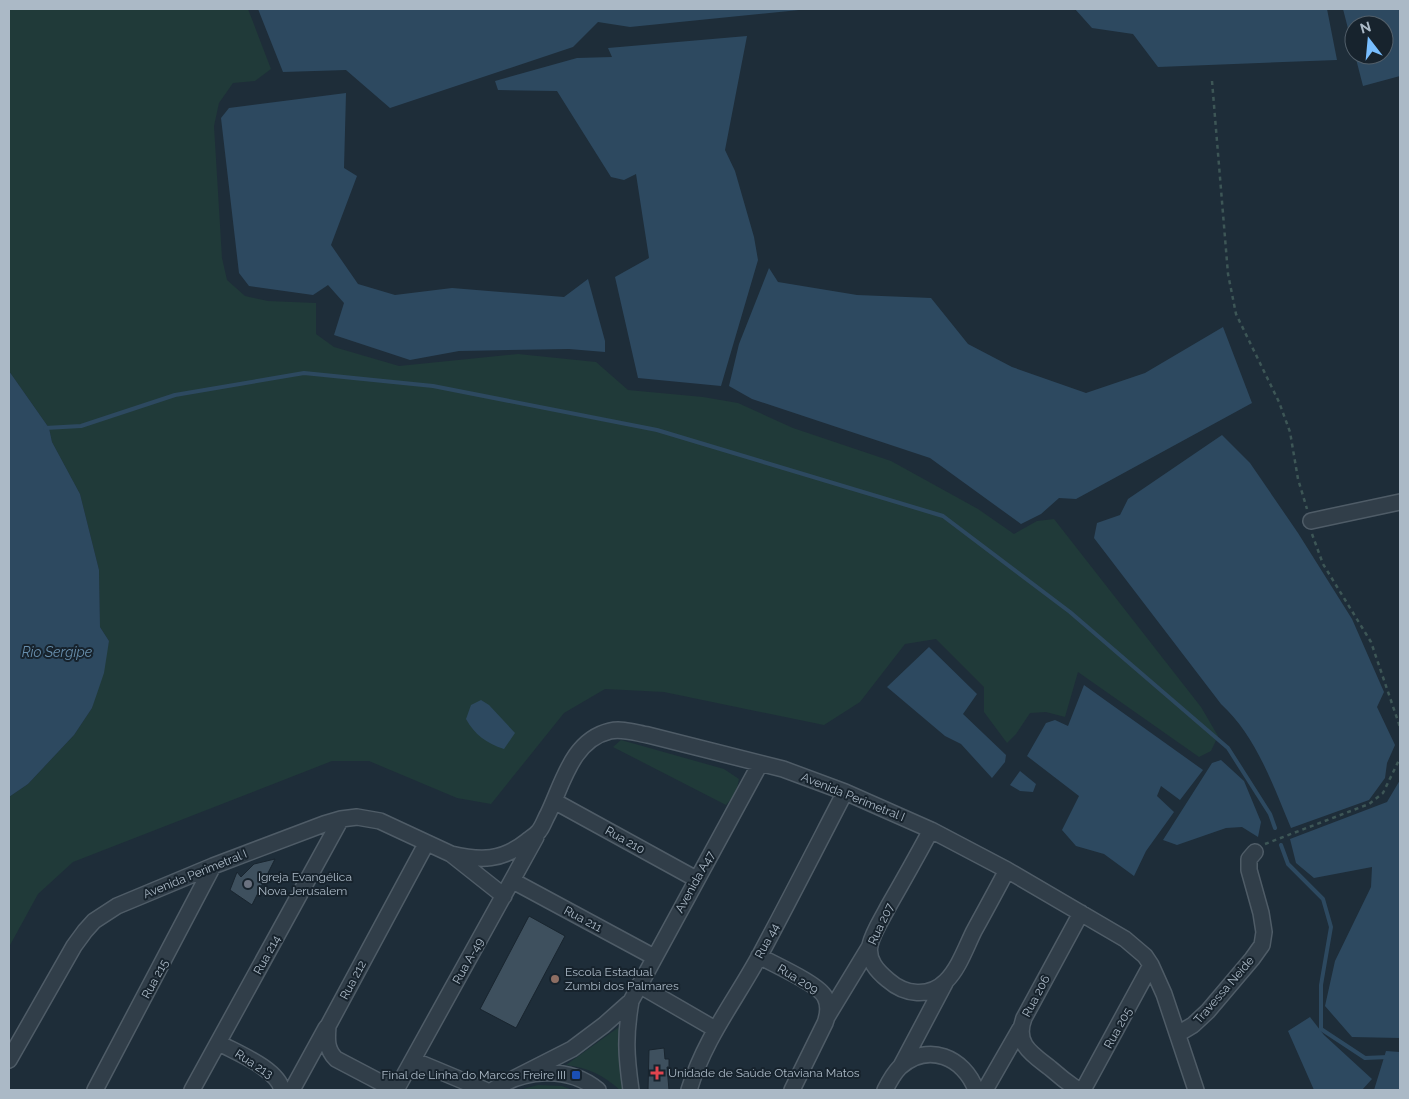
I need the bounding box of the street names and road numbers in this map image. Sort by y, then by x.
street label: Avenida Perimetral I [799,770,907,824]
street label: Rua 210 [603,823,647,857]
street label: Avenida Perimetral I [141,847,249,901]
street label: Avenida A47 [672,848,718,915]
street label: Rua 207 [865,900,897,947]
street label: Rua 211 [562,903,604,935]
street label: Rua 44 [752,921,782,961]
street label: Rua 214 [251,933,284,977]
street label: Rua A-49 [450,935,486,987]
street label: Travessa Neide [1191,954,1257,1026]
street label: Rua 215 [139,957,171,1001]
street label: Rua 212 [337,958,369,1002]
street label: Rua 209 [775,961,821,997]
street label: Rua 206 [1019,973,1053,1019]
street label: Rua 205 [1101,1005,1135,1051]
street label: Rua 213 [232,1047,276,1081]

